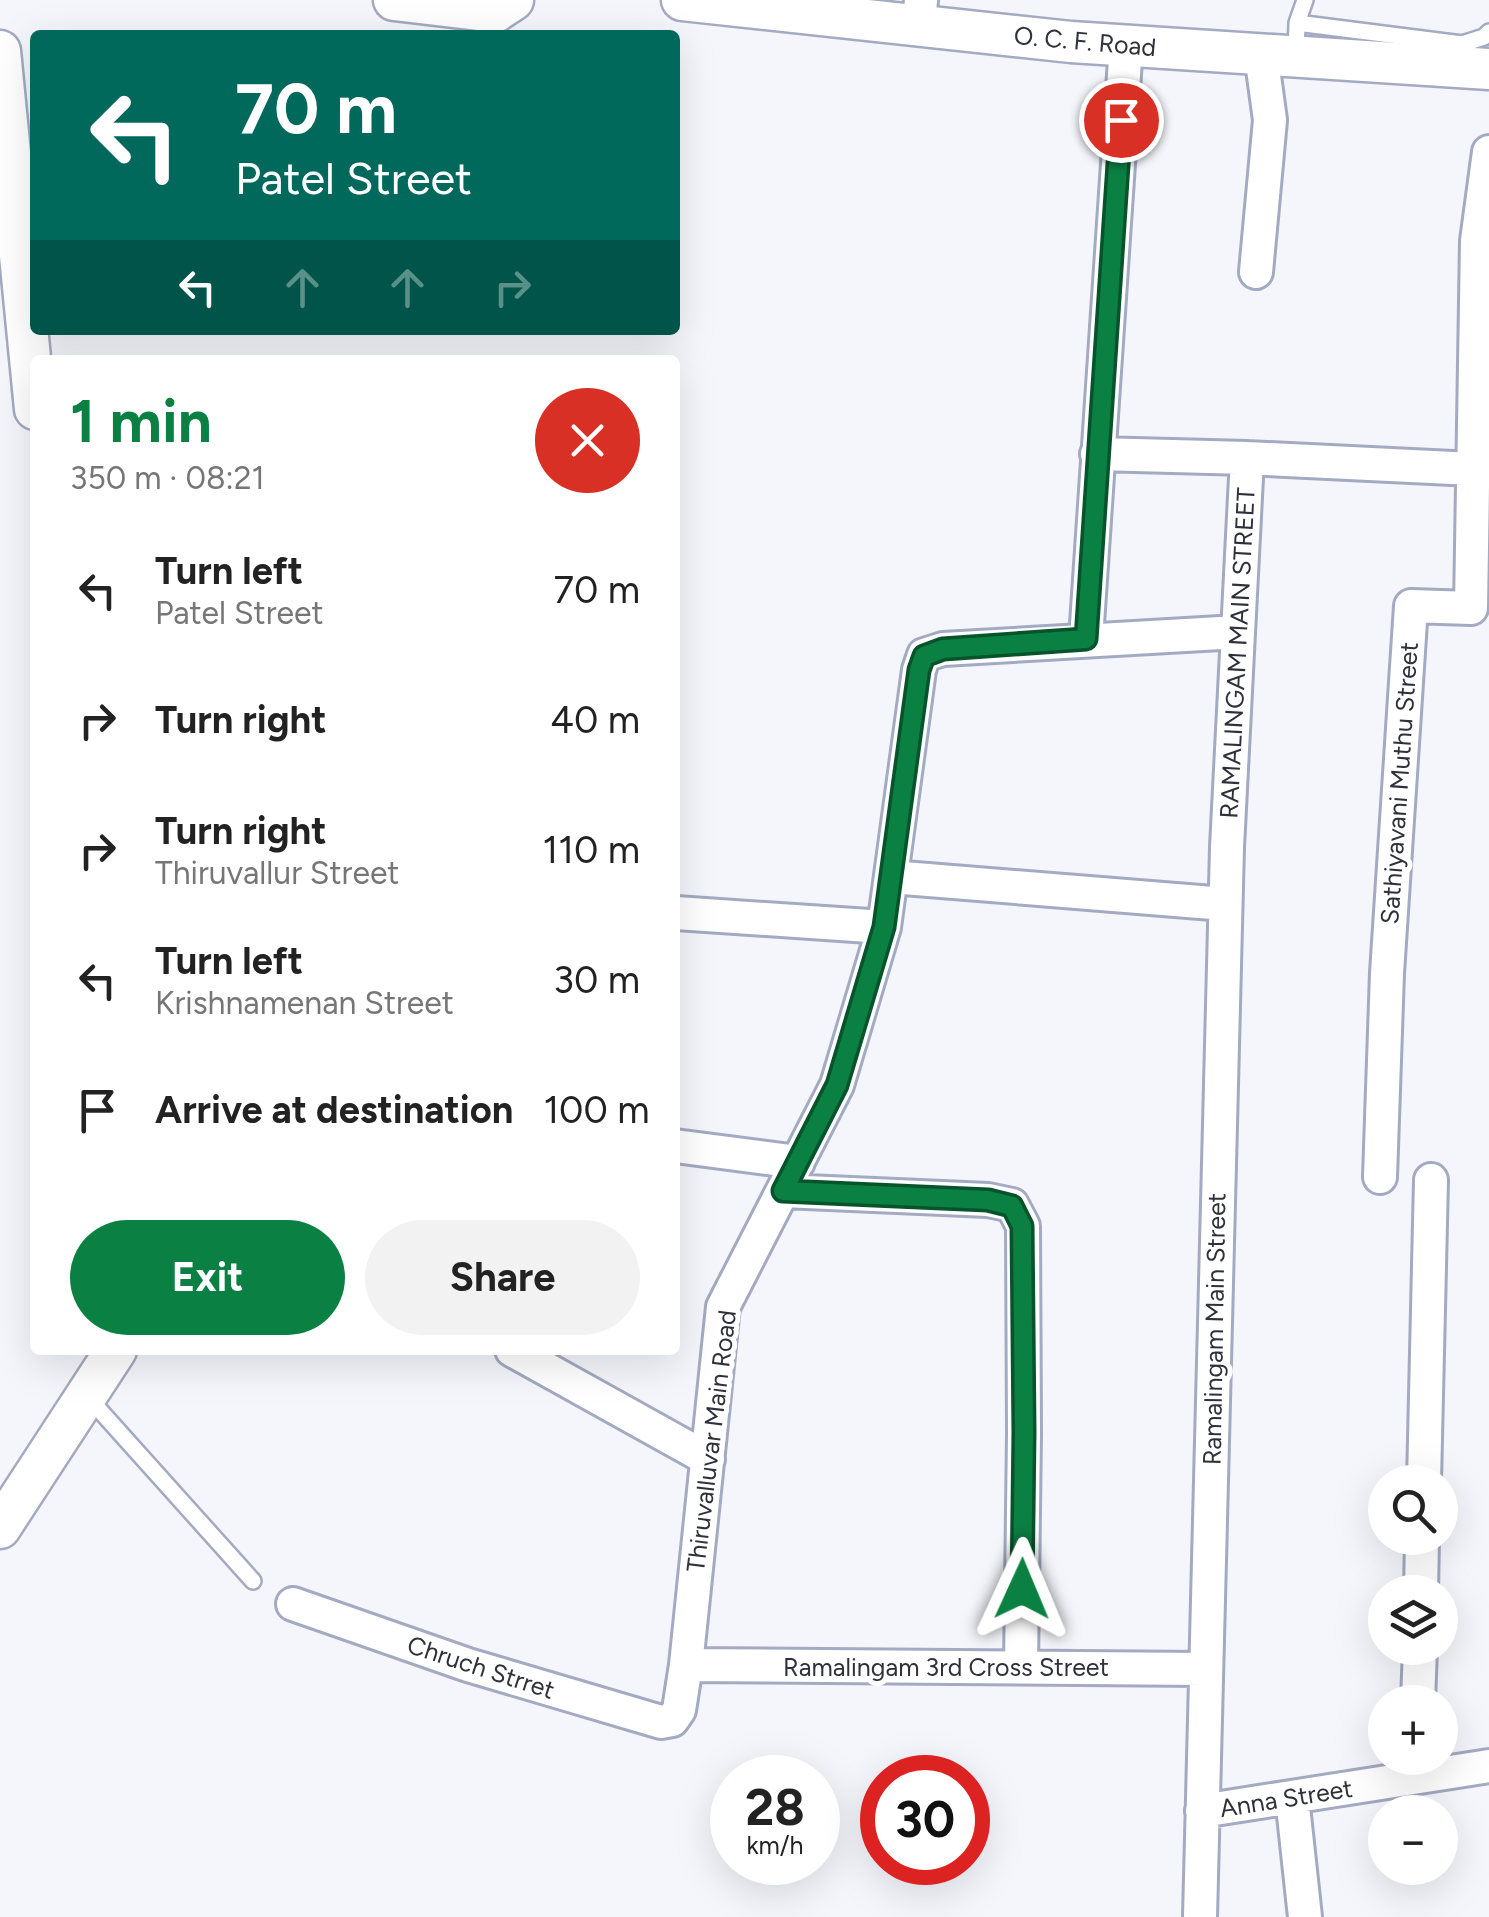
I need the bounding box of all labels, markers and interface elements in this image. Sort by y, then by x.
street label: O. C. F. Road [1013,20,1157,62]
text: 70 m [235,66,397,151]
icon: left [70,70,200,200]
pin [1079,78,1164,163]
icon: arrive [1094,93,1149,148]
text: Patel Street [235,151,472,205]
icon: left [170,260,225,315]
icon: ahead [275,260,330,315]
icon: ahead [380,260,435,315]
icon: right [485,260,540,315]
text: 1 min [70,385,212,457]
button: close [535,388,640,493]
text: 350 m · 08:21 [70,459,265,497]
street label: RAMALINGAM MAIN STREET [1213,487,1261,819]
text: Turn left [155,548,303,594]
icon: left [70,563,125,618]
text: 70 m [554,567,640,613]
text: Patel Street [155,594,324,632]
street label: Sathiyavani Muthu Street [1374,641,1424,925]
icon: right [70,693,125,748]
text: Turn right [155,697,327,743]
text: 40 m [550,697,640,743]
text: Turn right [155,808,327,854]
icon: right [70,823,125,878]
text: 110 m [543,827,640,873]
text: Thiruvallur Street [155,854,399,892]
text: Turn left [155,938,303,984]
icon: left [70,953,125,1008]
text: 30 m [553,957,640,1003]
text: Krishnamenan Street [155,984,454,1022]
icon: arrive [70,1083,125,1138]
text: Arrive at destination [155,1087,513,1133]
text: 100 m [543,1087,650,1133]
street label: Ramalingam Main Street [1197,1193,1231,1465]
button: Exit [70,1220,345,1335]
button: Share [365,1220,640,1335]
street label: Thiruvalluvar Main Road [680,1308,742,1574]
map controls [1368,1465,1458,1885]
button: search [1368,1465,1458,1555]
position arrow [970,1537,1074,1641]
button: layers [1368,1575,1458,1665]
street label: Chruch Strret [404,1629,558,1705]
street label: Ramalingam 3rd Cross Street [783,1652,1109,1682]
button: + [1368,1685,1458,1775]
speed limit sign: 30 [860,1755,990,1885]
street label: Anna Street [1218,1773,1354,1823]
text: 28 [745,1777,805,1838]
button: − [1368,1795,1458,1885]
text: km/h [746,1830,804,1860]

